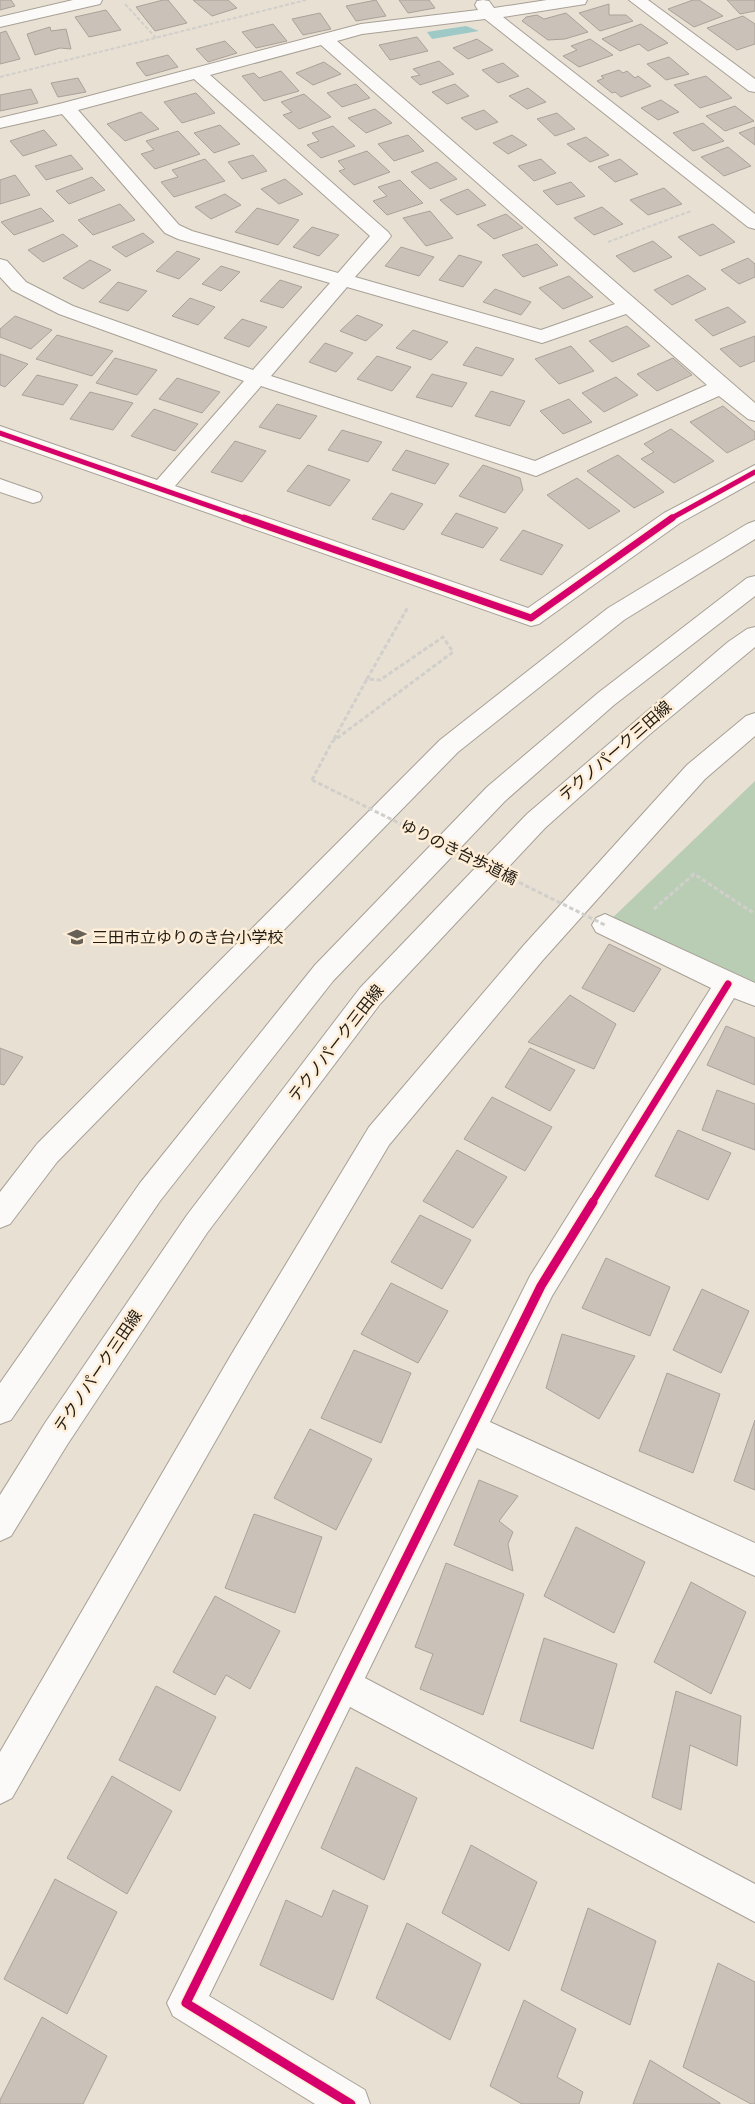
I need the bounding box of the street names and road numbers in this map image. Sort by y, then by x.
street label: テクノパーク三田線 [555,697,675,805]
street label: ゆりのき台歩道橋 [398,816,520,888]
street label: テクノパーク三田線 [284,981,388,1105]
street label: テクノパーク三田線 [50,1306,146,1436]

